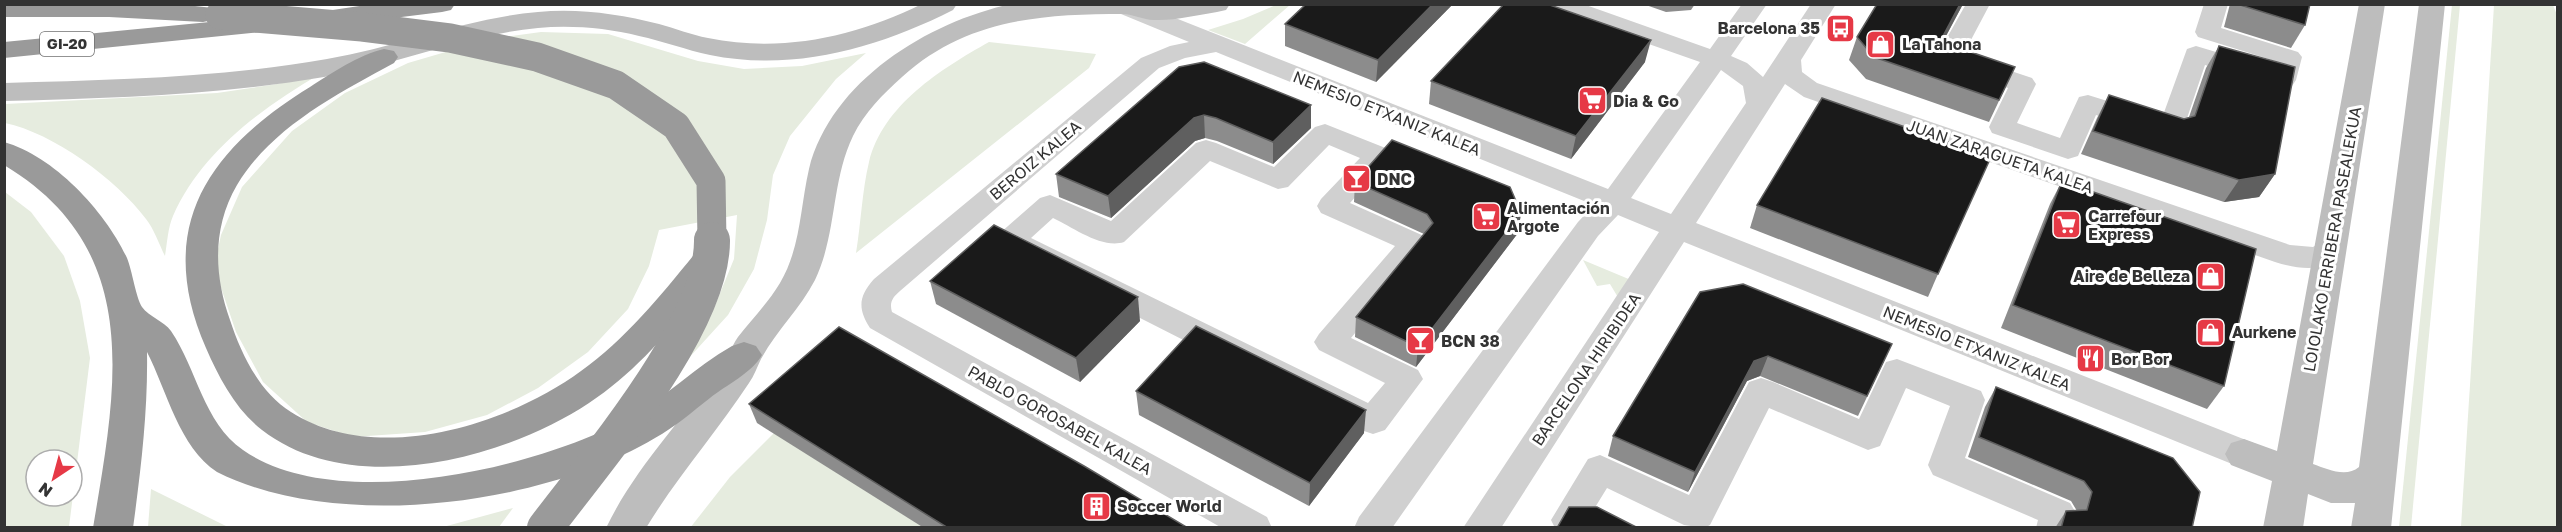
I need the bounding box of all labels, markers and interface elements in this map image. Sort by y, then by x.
bus stop icon: Barcelona 35 [1825,12,1857,44]
place label: Barcelona 35 [1717,18,1820,38]
shop icon: La Tahona [1865,28,1897,60]
road number: GI-20 [40,32,94,56]
place label: La Tahona [1902,34,1981,54]
street label: NEMESIO ETXANIZ KALEA [1290,66,1484,160]
supermarket icon: Dia & Go [1576,85,1608,117]
place label: Dia & Go [1613,91,1679,111]
street label: LOIOLAKO ERRIBERA PASEALEKUA [2299,105,2365,373]
street label: JUAN ZARAGUETA KALEA [1904,115,2096,198]
street label: BEROIZ KALEA [985,116,1085,204]
bar icon: DNC [1340,163,1372,195]
place label: DNC [1377,169,1412,189]
place label: Alimentación Argote [1507,198,1610,236]
supermarket icon: Alimentación Argote [1470,201,1502,233]
place label: Carrefour Express [2088,206,2161,244]
supermarket icon: Carrefour Express [2051,209,2083,241]
shop icon: Aire de Belleza [2195,260,2227,292]
place label: Aire de Belleza [2073,266,2190,286]
street label: BARCELONA HIRIBIDEA [1527,288,1645,449]
street label: NEMESIO ETXANIZ KALEA [1880,301,2074,395]
shop icon: Aurkene [2195,316,2227,348]
place label: Aurkene [2232,322,2296,342]
bar icon: BCN 38 [1404,325,1436,357]
place label: BCN 38 [1441,331,1500,351]
restaurant icon: Bor Bor [2074,343,2106,375]
place label: Bor Bor [2111,349,2169,369]
street label: PABLO GOROSABEL KALEA [965,361,1156,479]
north arrow [24,448,84,508]
text: N [34,478,56,502]
building icon: Soccer World [1080,490,1112,522]
place label: Soccer World [1117,496,1222,516]

